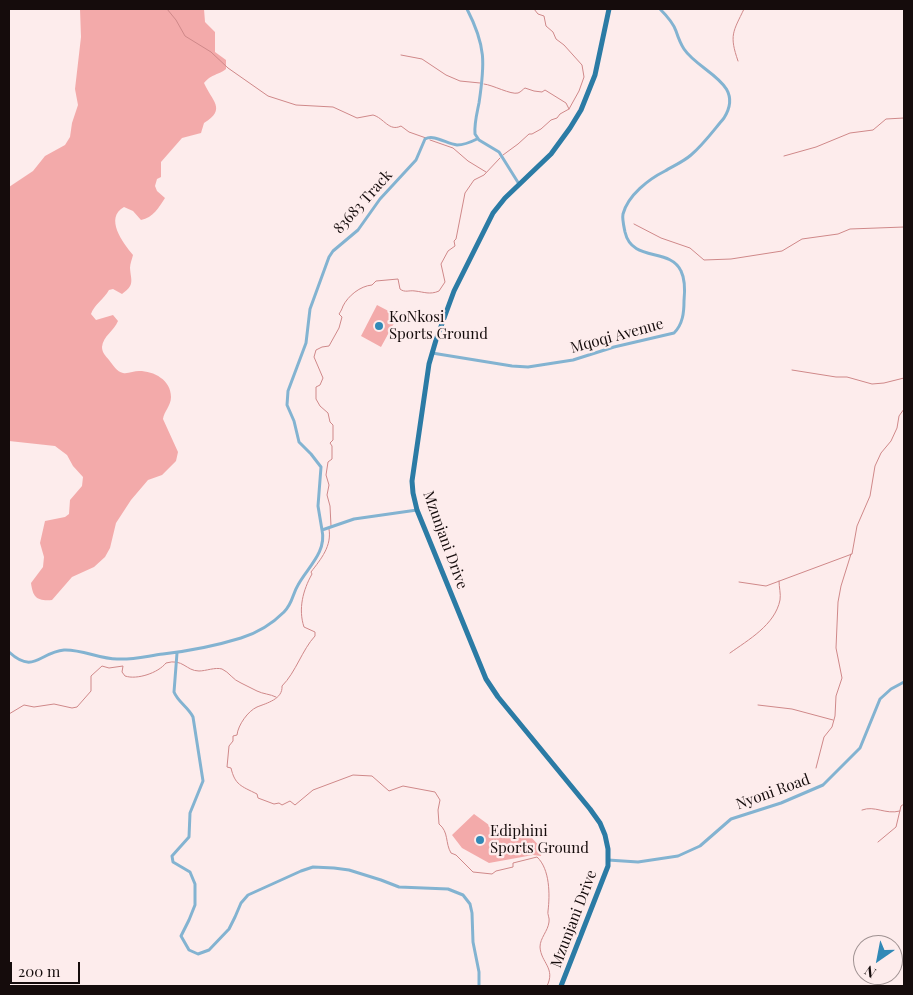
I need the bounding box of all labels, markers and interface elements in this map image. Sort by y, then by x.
street label: 83683 Track [330,167,396,237]
place label: KoNkosi Sports Ground [389,308,488,343]
street label: Mqoqi Avenue [569,315,665,357]
marker: KoNkosi Sports Ground [373,320,385,332]
street label: Mzunjani Drive [419,488,471,592]
street label: Nyoni Road [734,770,812,814]
place label: Ediphini Sports Ground [490,822,589,857]
marker: Ediphini Sports Ground [474,834,486,846]
street label: Mzunjani Drive [547,868,601,970]
north arrow [853,935,903,985]
scale bar [12,952,82,984]
text: 200 m [18,961,60,981]
text: N [861,961,880,983]

